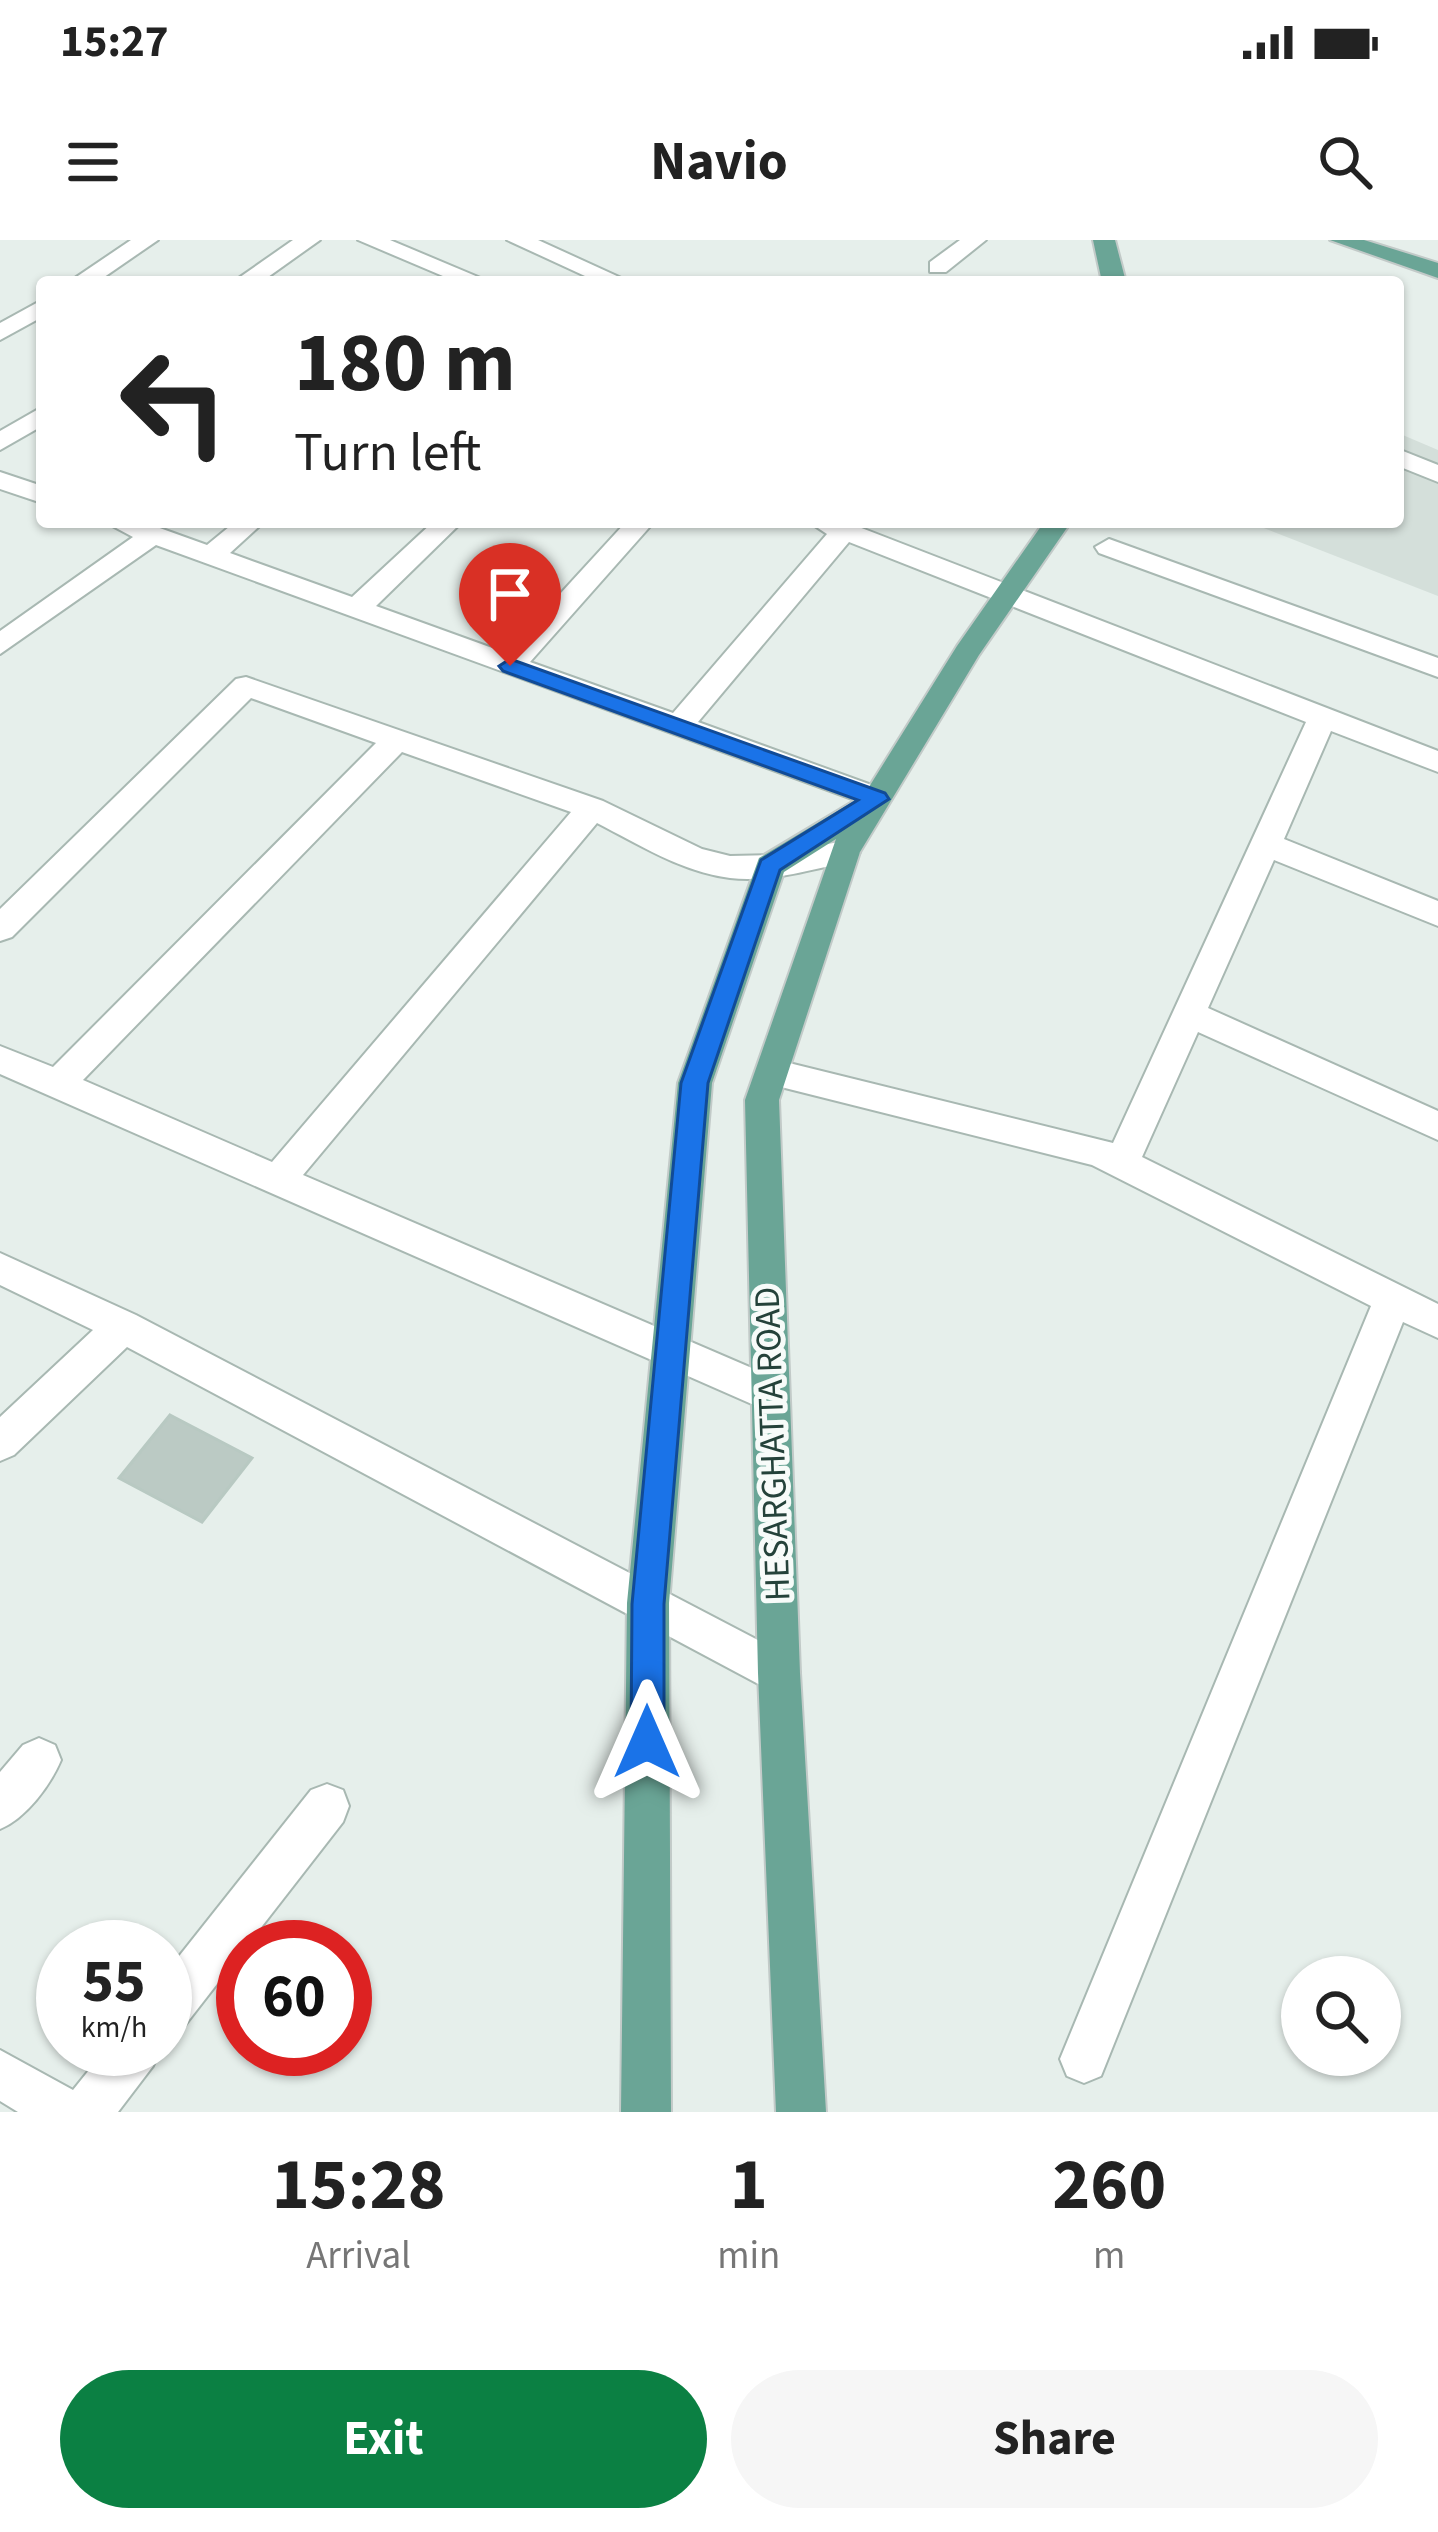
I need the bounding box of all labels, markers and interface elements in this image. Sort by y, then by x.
text: 15:27 [60,10,169,74]
text: Navio [650,124,788,201]
icon: menu [60,129,126,195]
icon: search [1312,129,1378,195]
text: 180 m [294,304,516,424]
icon: left [96,324,252,480]
text: Turn left [294,415,481,492]
pin [459,543,561,666]
icon: arrive [477,561,543,627]
street label: HESARGHATTA ROAD [742,1286,803,1602]
position arrow [584,1679,710,1805]
speed limit sign: 60 [216,1920,372,2076]
text: 55 [82,1940,146,2025]
map controls [1281,1956,1401,2076]
button: search [1281,1956,1401,2076]
text: km/h [81,2006,147,2049]
text: 15:28 [272,2134,445,2237]
text: 1 [730,2134,768,2237]
text: 260 [1052,2134,1166,2237]
text: Arrival [306,2228,411,2284]
text: min [717,2228,780,2284]
text: m [1093,2228,1125,2284]
button: Exit [60,2370,707,2508]
button: Share [731,2370,1378,2508]

